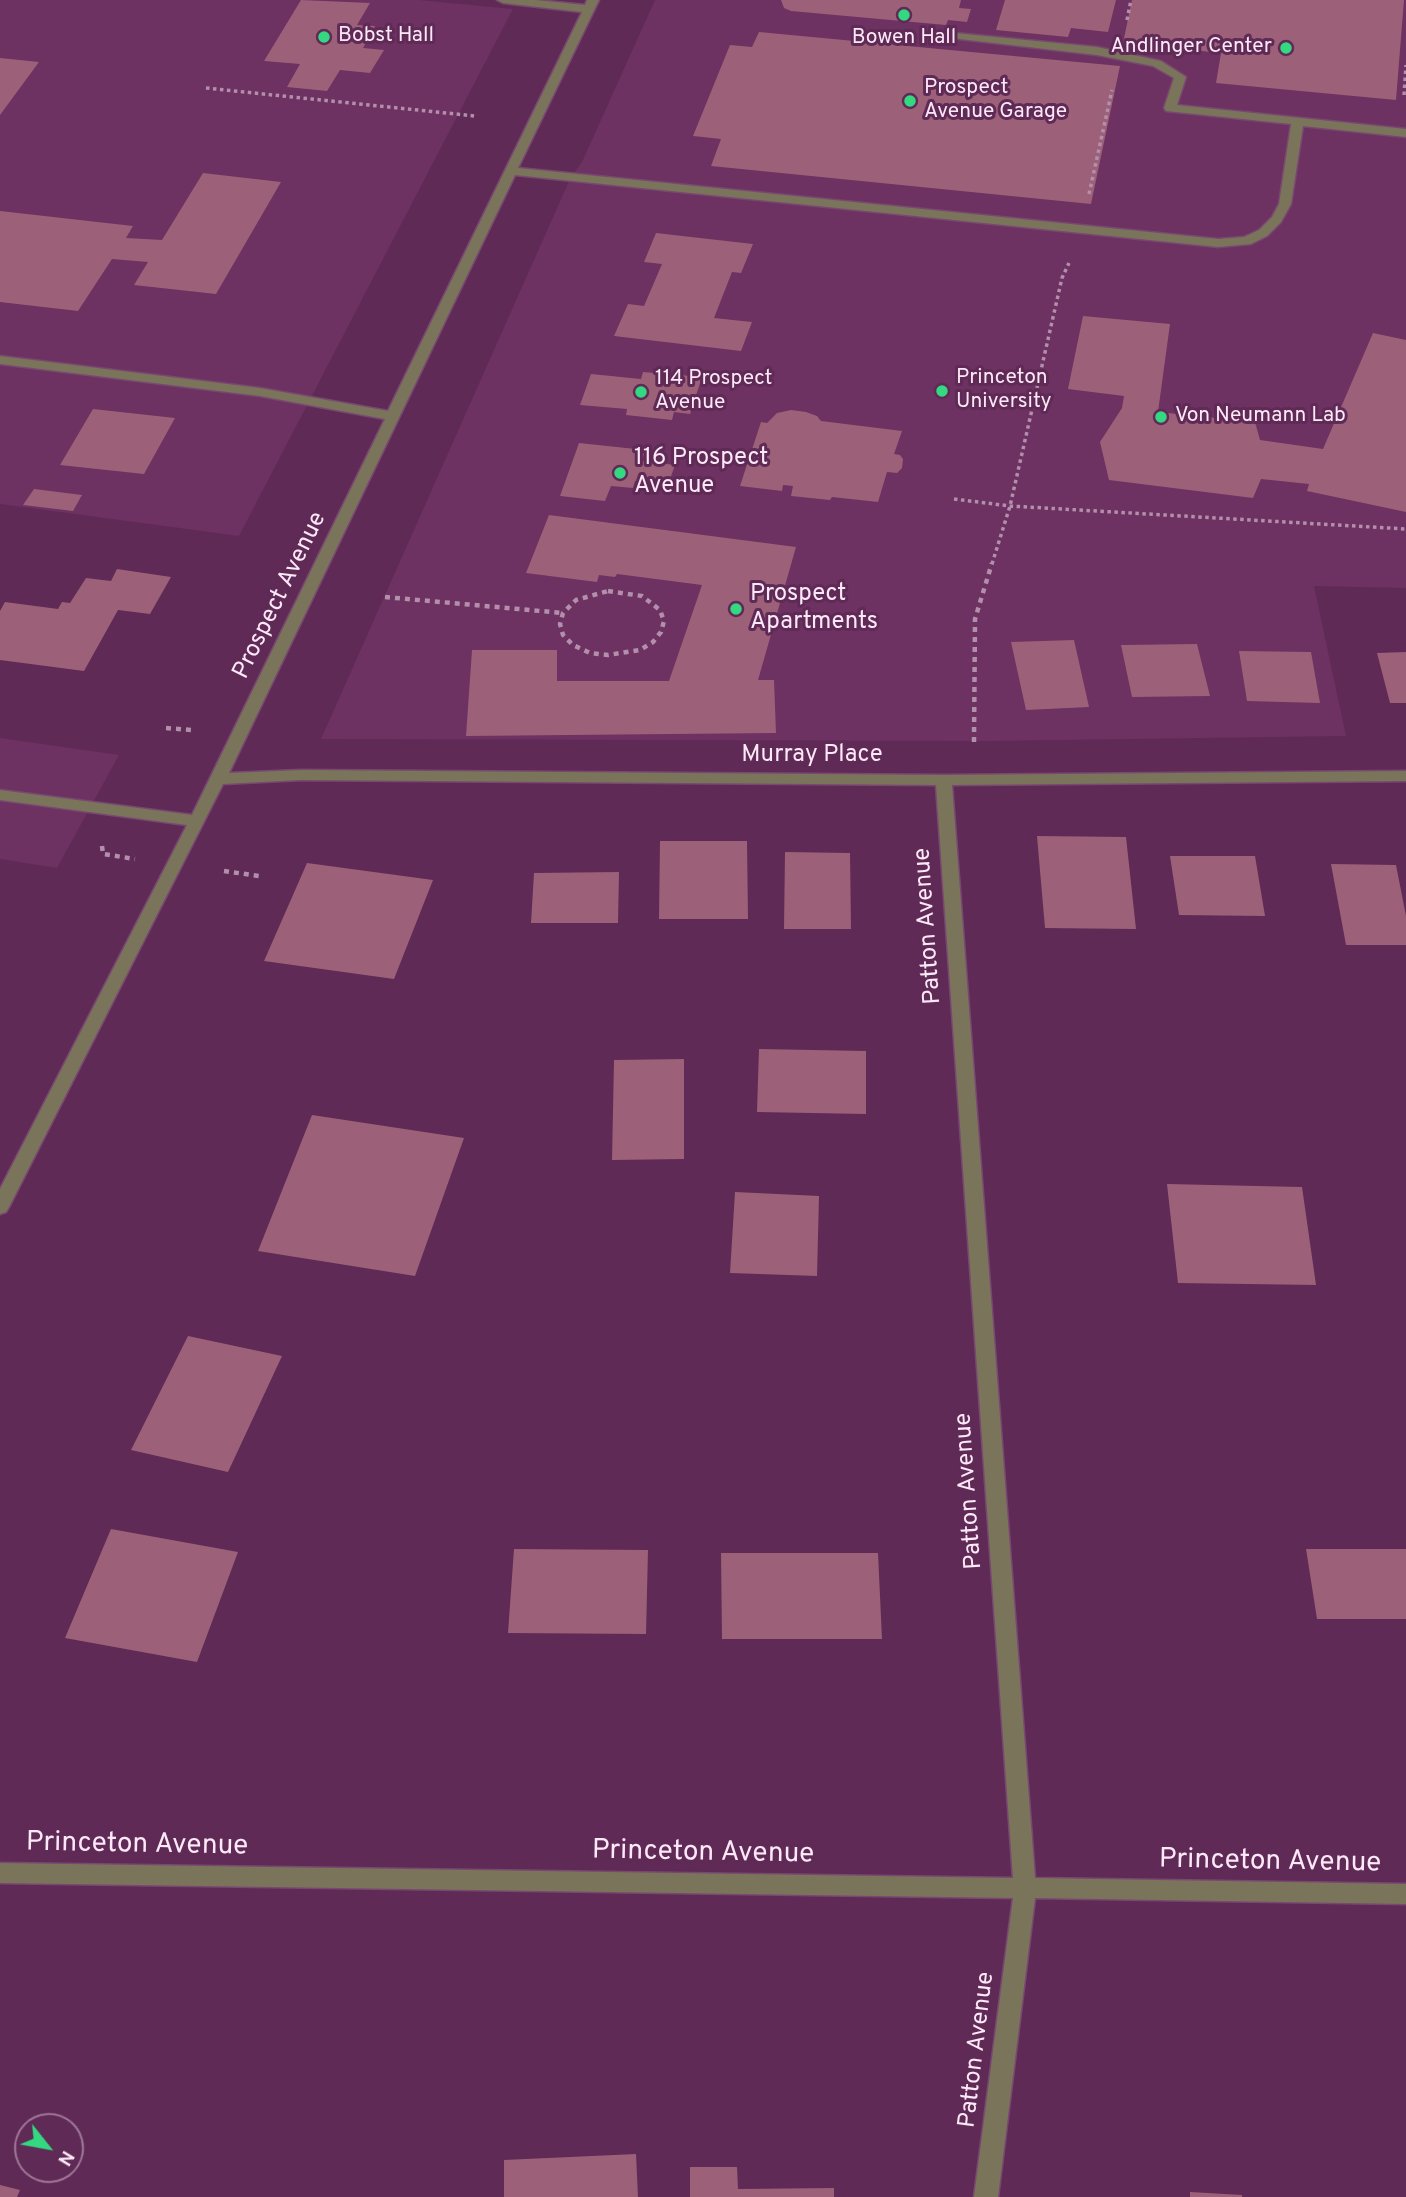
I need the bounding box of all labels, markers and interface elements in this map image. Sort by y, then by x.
marker: Bowen Hall [896,7,912,23]
place label: Bobst Hall [338,24,434,50]
place label: Bowen Hall [852,26,956,52]
marker: Bobst Hall [316,29,332,45]
place label: Andlinger Center [1110,35,1272,61]
marker: Andlinger Center [1278,40,1294,56]
place label: Prospect Avenue Garage [924,76,1067,126]
marker: Prospect Avenue Garage [902,93,918,109]
place label: Princeton University [956,366,1052,416]
place label: 114 Prospect Avenue [655,367,773,417]
marker: Princeton University [934,383,950,399]
marker: 114 Prospect Avenue [633,384,649,400]
place label: Von Neumann Lab [1175,404,1346,430]
marker: Von Neumann Lab [1153,409,1169,425]
place label: 116 Prospect Avenue [634,445,768,501]
marker: 116 Prospect Avenue [612,465,628,481]
street label: Prospect Avenue [228,508,334,684]
place label: Prospect Apartments [750,581,878,637]
marker: Prospect Apartments [728,601,744,617]
street label: Murray Place [741,742,883,770]
street label: Patton Avenue [909,847,949,1005]
street label: Patton Avenue [950,1412,990,1570]
street label: Princeton Avenue [26,1827,248,1865]
street label: Princeton Avenue [592,1835,814,1873]
street label: Princeton Avenue [1159,1844,1381,1882]
street label: Patton Avenue [954,1970,1002,2130]
north arrow [14,2113,84,2183]
text: N [51,2146,79,2170]

